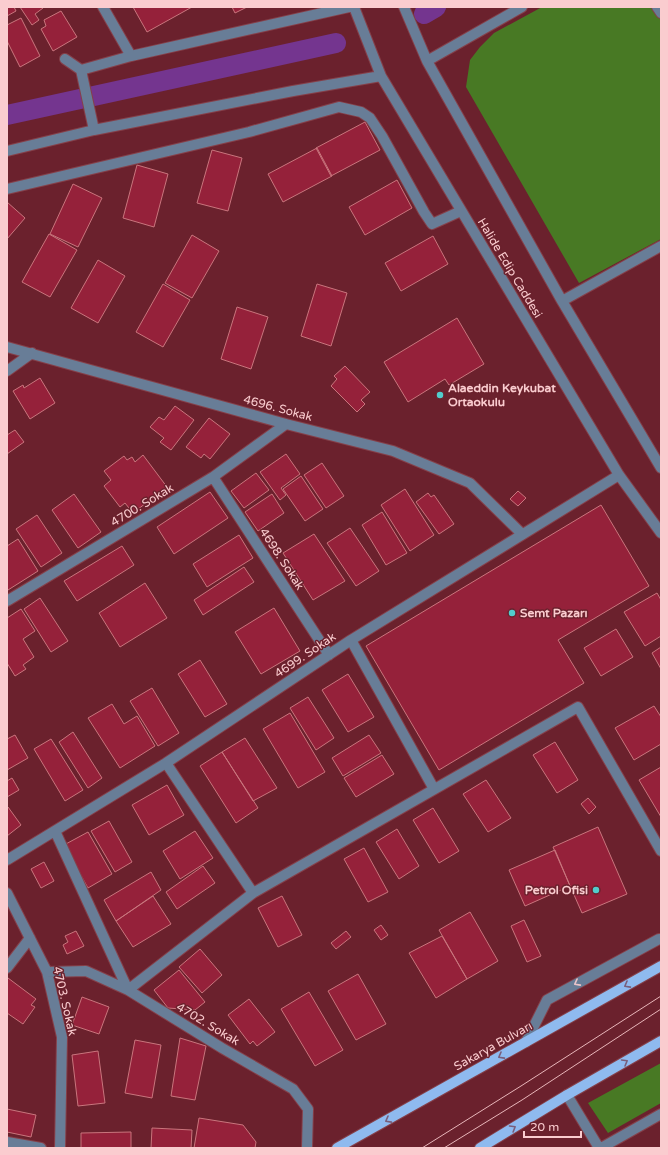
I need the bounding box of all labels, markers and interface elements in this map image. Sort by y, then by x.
street label: Halide Edip Caddesi [475,216,545,320]
place label: Alaeddin Keykubat Ortaokulu [448,381,556,409]
marker: Alaeddin Keykubat Ortaokulu [435,390,445,400]
street label: 4696. Sokak [242,392,314,424]
street label: 4700. Sokak [108,481,176,529]
street label: 4698. Sokak [257,526,307,593]
place label: Semt Pazarı [520,606,588,620]
marker: Semt Pazarı [507,608,517,618]
street label: 4699. Sokak [272,629,339,681]
place label: Petrol Ofisi [525,883,588,897]
marker: Petrol Ofisi [591,885,601,895]
street label: 4703. Sokak [50,965,80,1038]
one-way arrow [574,979,581,986]
one-way arrow [624,981,631,988]
street label: 4702. Sokak [174,1000,242,1048]
street label: Sakarya Bulvarı [451,1019,535,1073]
one-way arrow [498,1051,506,1058]
one-way arrow [621,1059,628,1066]
scale bar [524,1113,581,1139]
one-way arrow [385,1115,392,1122]
text: 20 m [530,1120,559,1134]
one-way arrow [509,1125,516,1132]

